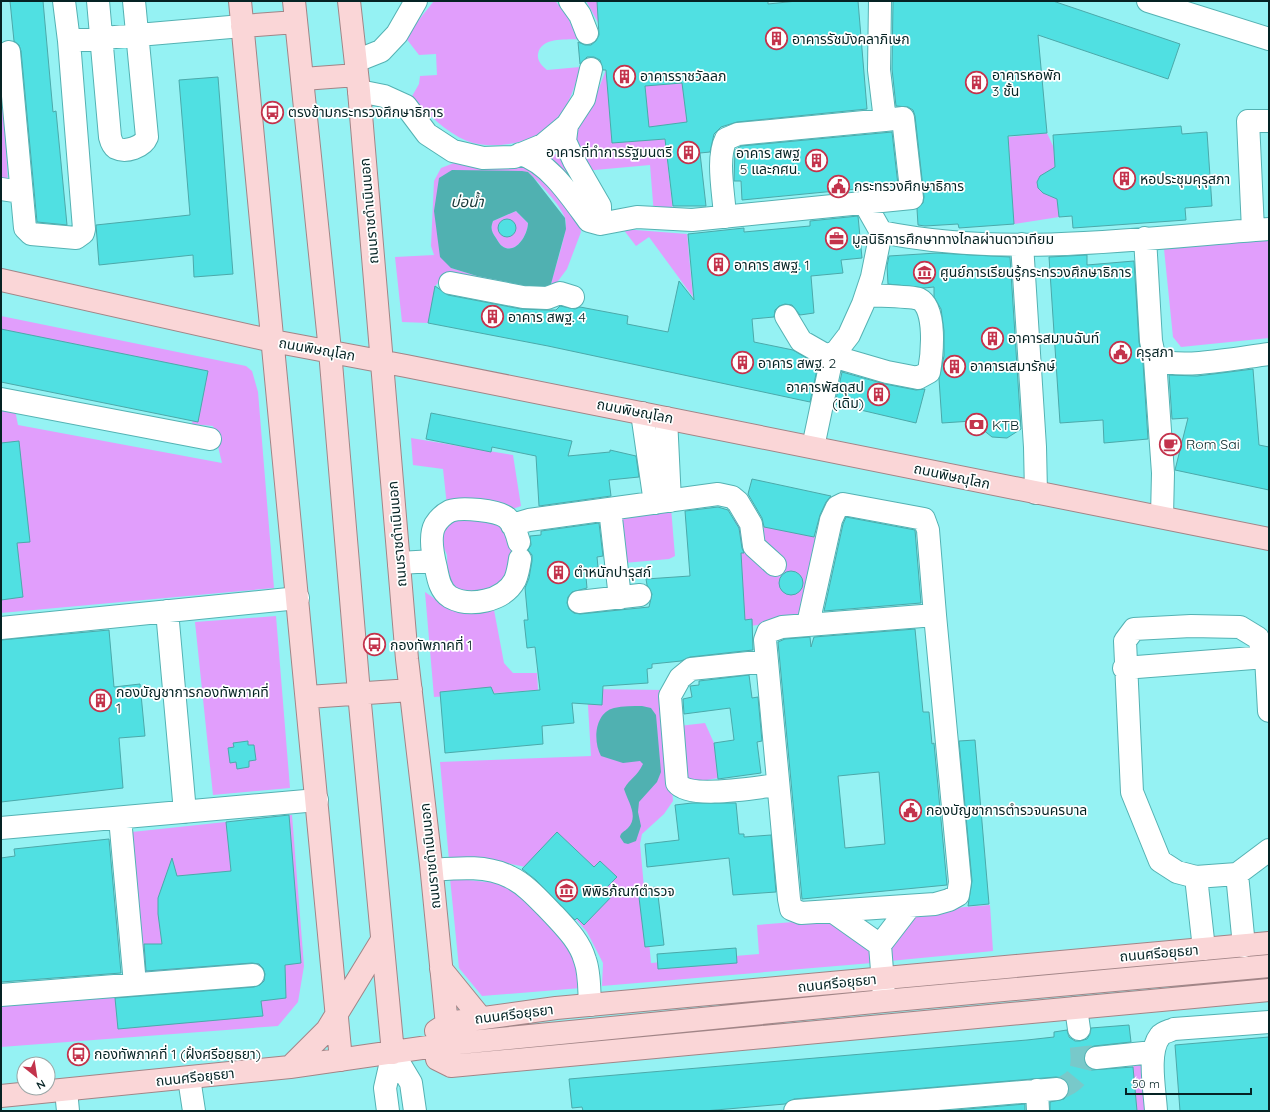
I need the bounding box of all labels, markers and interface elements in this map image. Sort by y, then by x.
building icon: อาคารรัชมังคลาภิเษก [764,26,790,52]
place label: อาคารรัชมังคลาภิเษก [792,30,910,48]
building icon: อาคารราชวัลลภ [612,63,638,89]
place label: อาคารหอพัก 3 ชั้น [992,66,1061,100]
place label: อาคารราชวัลลภ [640,67,726,85]
building icon: อาคารหอพัก 3 ชั้น [963,70,989,96]
bus stop icon: ตรงข้ามกระทรวงศึกษาธิการ [260,99,286,125]
place label: ตรงข้ามกระทรวงศึกษาธิการ [288,103,443,121]
building icon: อาคารที่ทำการรัฐมนตรี [675,139,701,165]
place label: อาคารที่ทำการรัฐมนตรี [546,142,672,161]
place label: อาคาร สพฐ 5 และกศน. [736,144,800,178]
building icon: อาคาร สพฐ 5 และกศน. [803,148,829,174]
street label: ถนนราชดำเนินนอก [355,157,383,265]
building icon: หอประชุมคุรุสภา [1111,166,1137,192]
place label: หอประชุมคุรุสภา [1140,170,1230,188]
public building icon: กระทรวงศึกษาธิการ [825,173,851,199]
place label: กระทรวงศึกษาธิการ [854,177,964,195]
water label: บ่อน้ำ [451,191,484,211]
office icon: มูลนิธิการศึกษาทางไกลผ่านดาวเทียม [823,226,849,252]
place label: มูลนิธิการศึกษาทางไกลผ่านดาวเทียม [852,230,1054,248]
building icon: อาคาร สพฐ. 1 [706,252,732,278]
place label: อาคาร สพฐ. 1 [734,256,810,274]
museum icon: ศูนย์การเรียนรู้กระทรวงศึกษาธิการ [912,259,938,285]
place label: ศูนย์การเรียนรู้กระทรวงศึกษาธิการ [940,263,1131,281]
building icon: อาคาร สพฐ. 4 [479,304,505,330]
place label: อาคาร สพฐ. 4 [508,308,586,326]
building icon: อาคารสมานฉันท์ [980,325,1006,351]
place label: อาคารสมานฉันท์ [1008,329,1099,347]
street label: ถนนพิษณุโลก [277,333,357,365]
public building icon: คุรุสภา [1108,339,1134,365]
place label: คุรุสภา [1136,343,1174,361]
building icon: อาคาร สพฐ. 2 [730,350,756,376]
building icon: อาคารเสมารักษ์ [941,353,967,379]
place label: อาคาร สพฐ. 2 [758,354,836,372]
place label: อาคารเสมารักษ์ [970,357,1055,375]
place label: อาคารพัสดุสป (เดิม) [786,378,864,412]
building icon: อาคารพัสดุสป (เดิม) [866,382,892,408]
street label: ถนนพิษณุโลก [595,395,675,427]
bank icon: KTB [963,412,989,438]
place label: KTB [992,416,1019,434]
cafe icon: Rom Sai [1158,431,1184,457]
place label: Rom Sai [1186,435,1240,453]
street label: ถนนพิษณุโลก [912,459,992,493]
street label: ถนนราชดำเนินนอก [383,480,411,588]
building icon: ตำหนักปารุสก์ [546,559,572,585]
place label: ตำหนักปารุสก์ [574,563,651,581]
bus stop icon: กองทัพภาคที่ 1 [362,632,388,658]
place label: กองทัพภาคที่ 1 [390,635,472,654]
place label: กองบัญชาการกองทัพภาคที่ 1 [116,682,269,717]
building icon: กองบัญชาการกองทัพภาคที่ 1 [87,687,113,713]
public building icon: กองบัญชาการตำรวจนครบาล [898,797,924,823]
place label: กองบัญชาการตำรวจนครบาล [926,801,1087,819]
street label: ถนนราชดำเนินนอก [415,802,445,910]
museum icon: พิพิธภ้ณฑ์ตำรวจ [554,878,580,904]
place label: พิพิธภ้ณฑ์ตำรวจ [582,882,675,900]
street label: ถนนศรีอยุธยา [1119,941,1199,965]
street label: ถนนศรีอยุธยา [797,970,877,996]
street label: ถนนศรีอยุธยา [474,1000,554,1028]
bus stop icon: กองทัพภาคที่ 1 (ฝั่งศรีอยุธยา) [65,1041,91,1067]
place label: กองทัพภาคที่ 1 (ฝั่งศรีอยุธยา) [94,1044,261,1063]
north arrow [16,1056,56,1096]
street label: ถนนศรีอยุธยา [155,1064,235,1090]
scale bar [1126,1070,1251,1096]
text: 50 m [1132,1076,1160,1091]
text: N [34,1077,48,1093]

